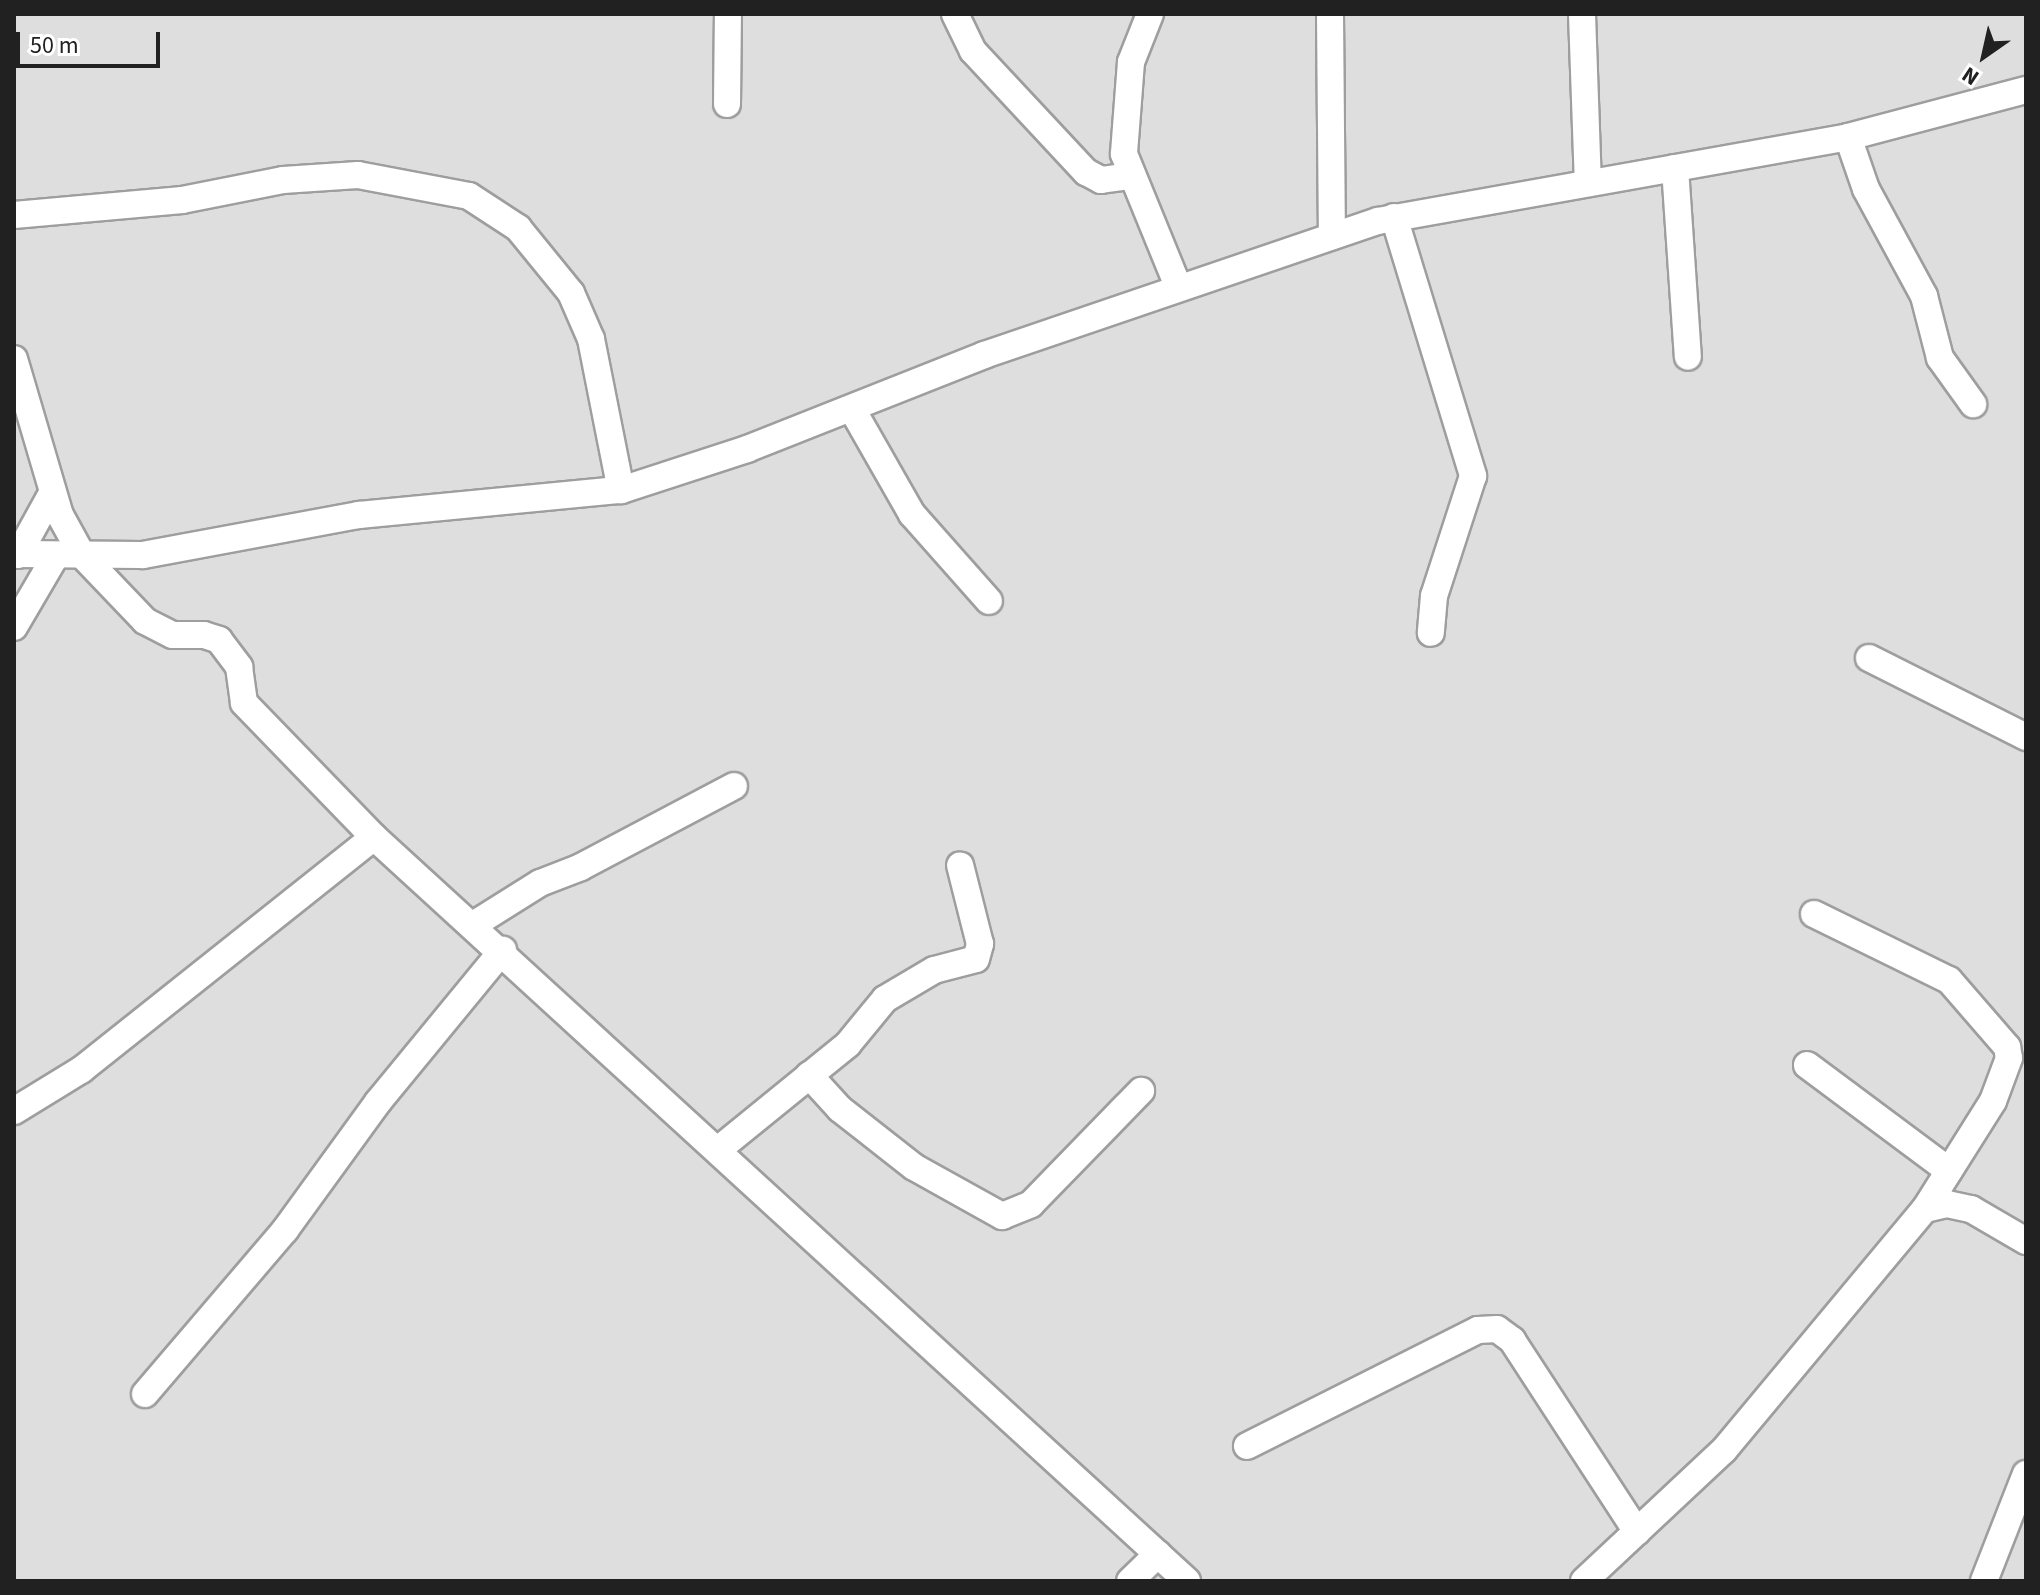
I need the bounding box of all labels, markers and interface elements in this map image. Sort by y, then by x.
scale bar [20,16,164,66]
north arrow [1944,16,2024,96]
text: 50 m [30,28,79,63]
text: N [1956,59,1986,93]

